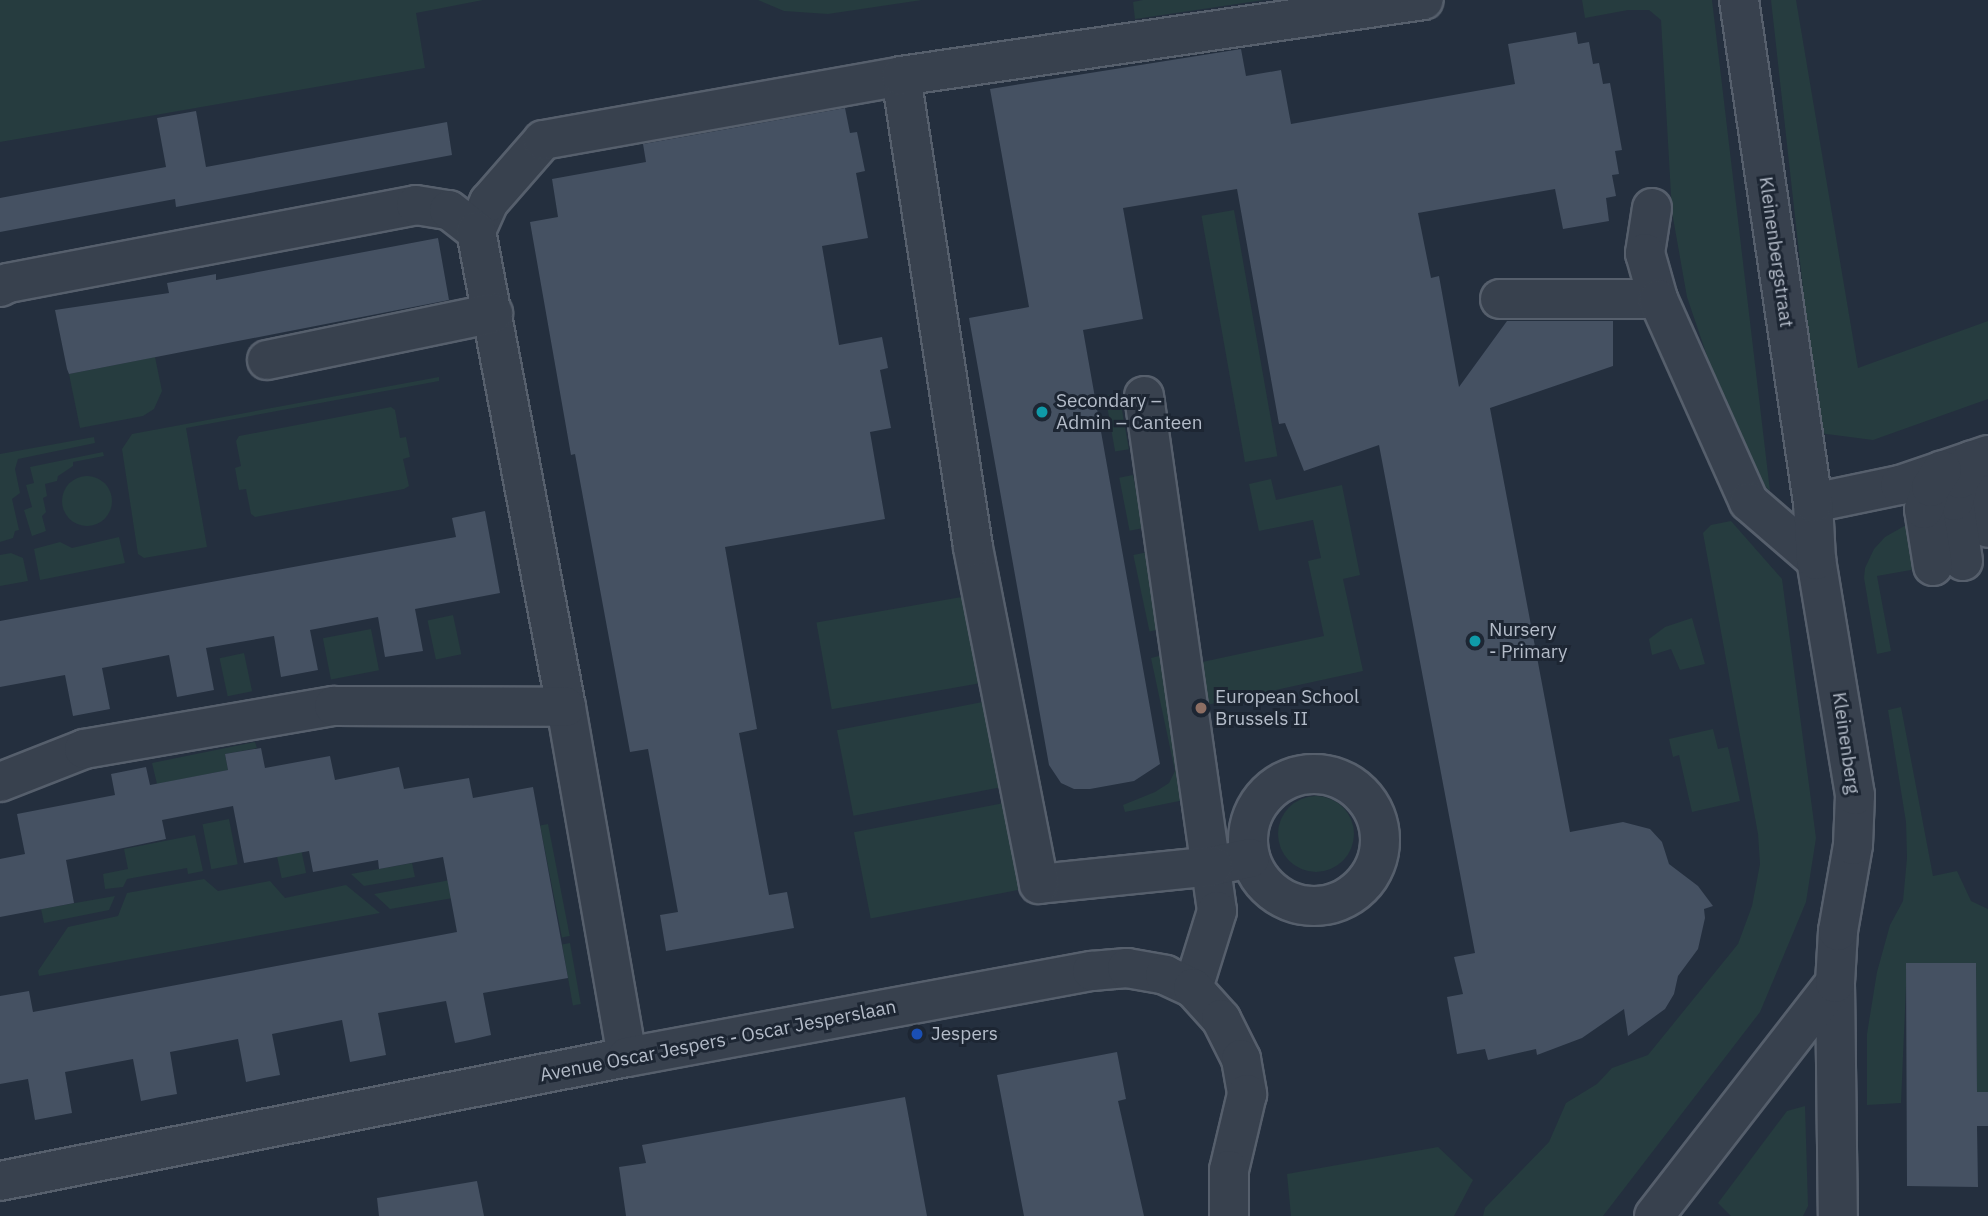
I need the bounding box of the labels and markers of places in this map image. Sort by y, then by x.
place label: Secondary – Admin – Canteen [1056,390,1202,434]
marker: Secondary – Admin – Canteen [1034,404,1050,420]
place label: Nursery - Primary [1489,619,1567,663]
marker: Nursery - Primary [1467,633,1483,649]
place label: European School Brussels II [1215,686,1359,730]
marker: European School Brussels II [1193,700,1209,716]
place label: Jespers [931,1023,998,1045]
marker: Jespers [909,1026,925,1042]

